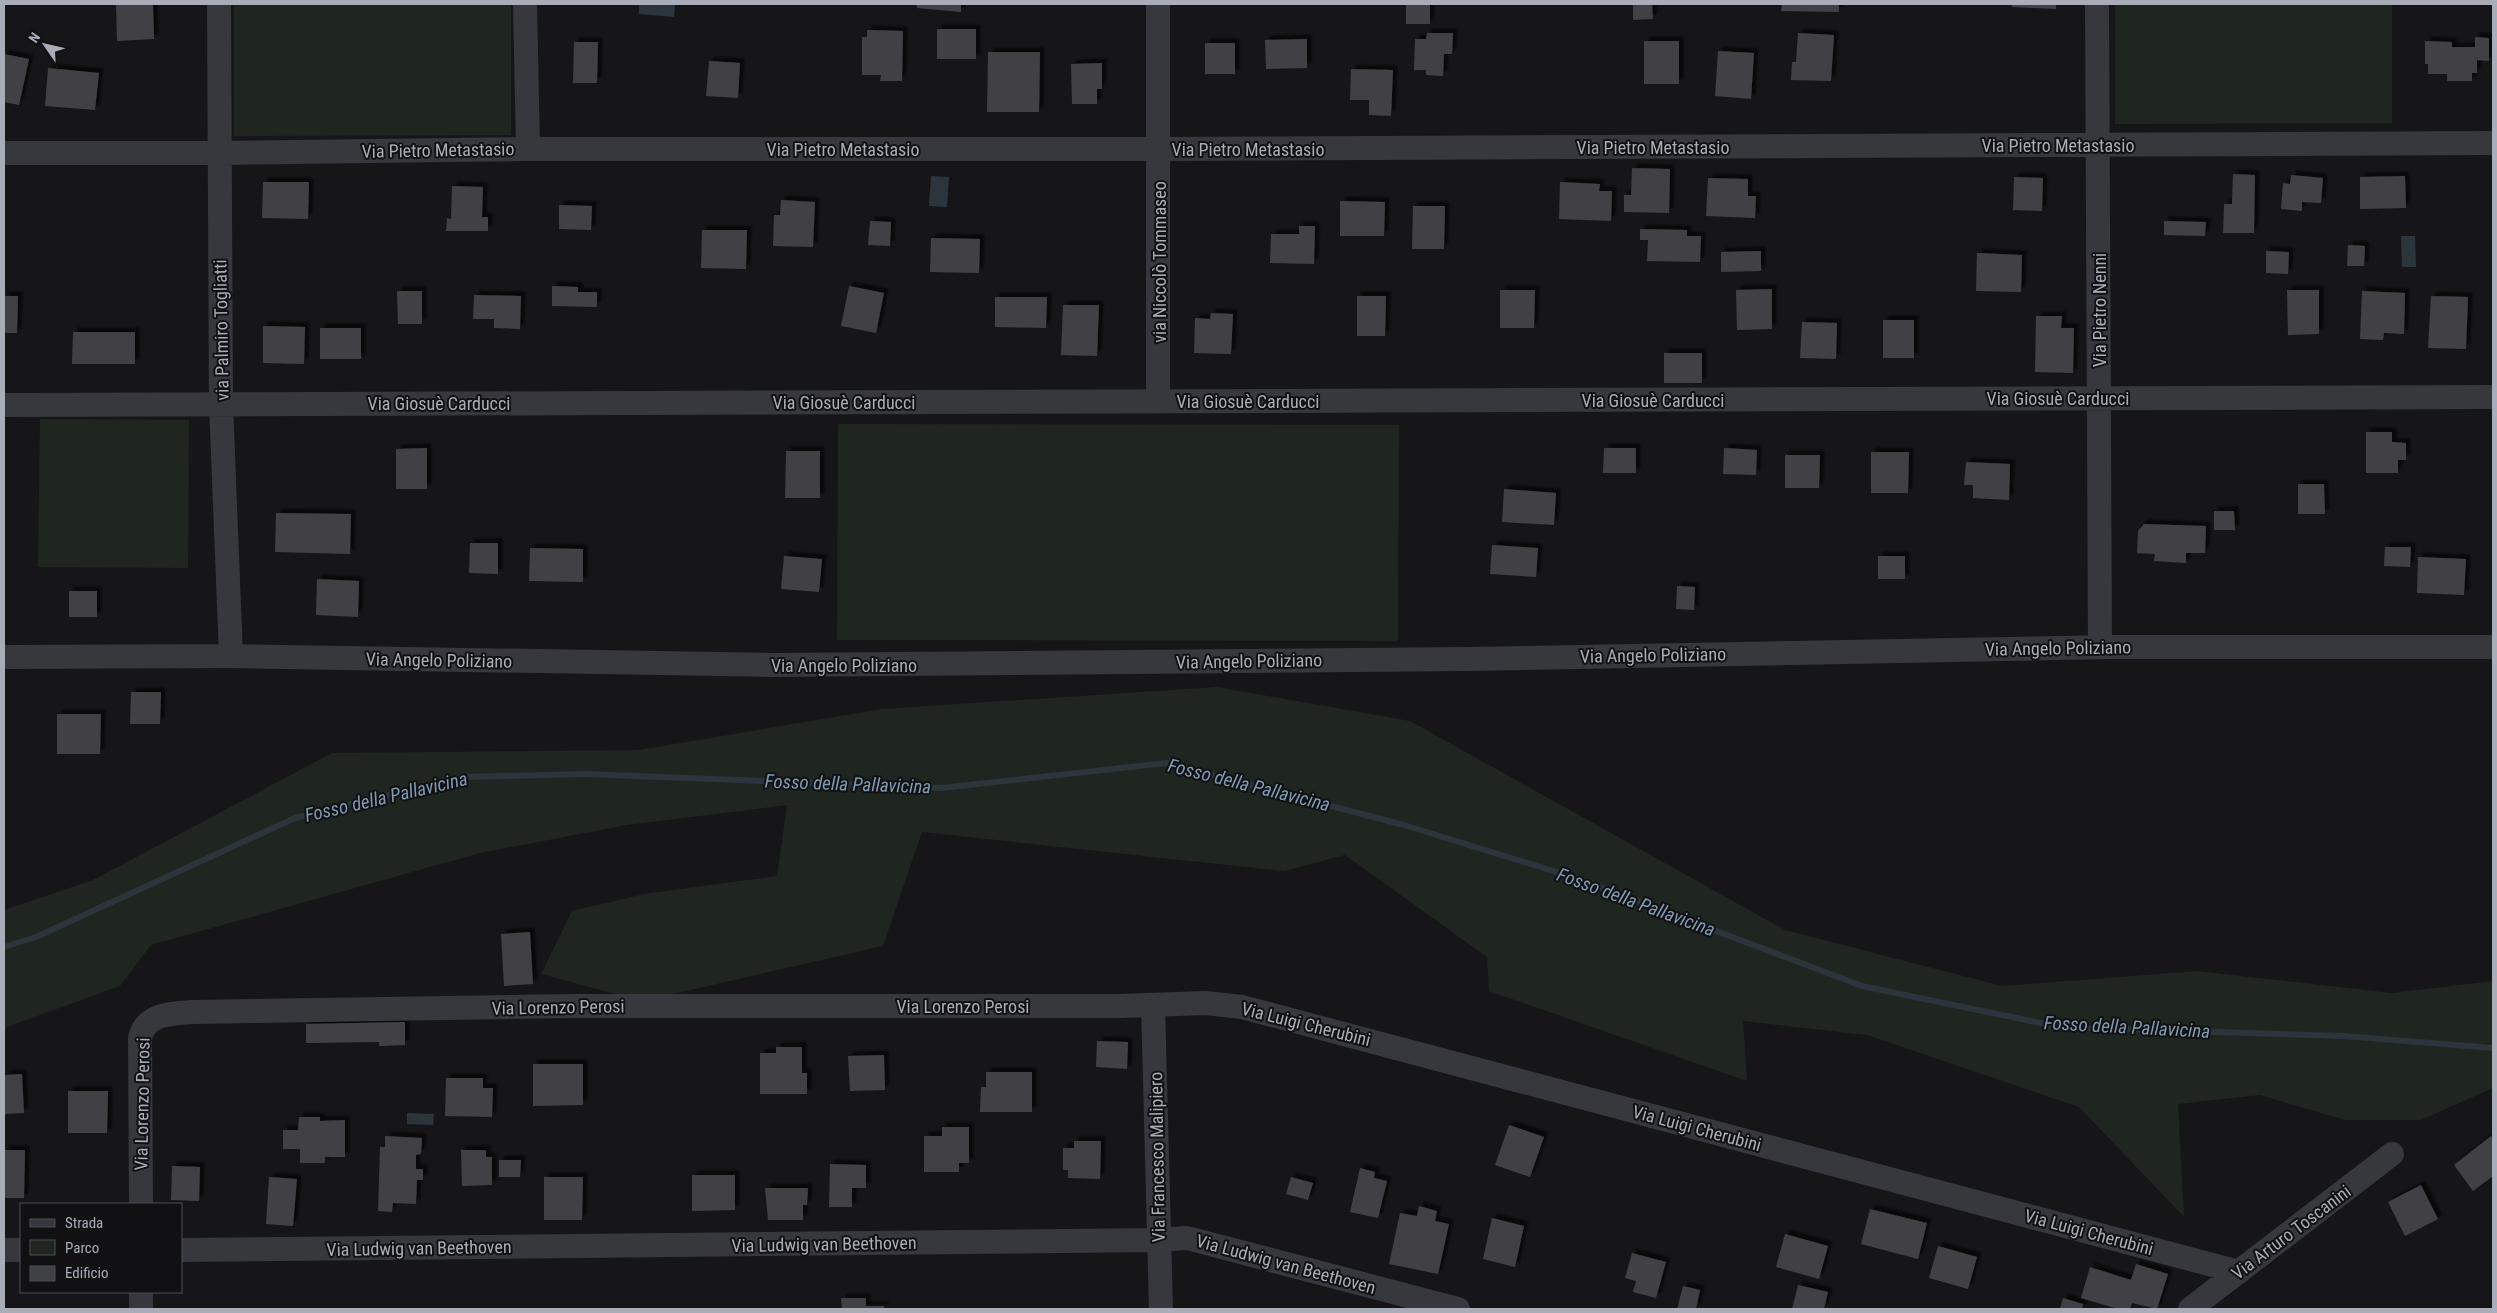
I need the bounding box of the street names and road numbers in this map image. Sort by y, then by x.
street label: Via Pietro Metastasio [1982,135,2134,156]
street label: Via Pietro Metastasio [1577,137,1729,158]
street label: Via Pietro Metastasio [361,138,515,162]
street label: Via Pietro Metastasio [767,139,919,160]
street label: Via Pietro Metastasio [1172,139,1324,160]
street label: via Niccolò Tommaseo [1149,181,1170,343]
street label: Via Pietro Nenni [2089,253,2110,367]
street label: via Palmiro Togliatti [209,259,233,401]
street label: Via Giosuè Carducci [1987,388,2129,409]
street label: Via Giosuè Carducci [1582,390,1724,411]
street label: Via Giosuè Carducci [1177,391,1319,412]
street label: Via Giosuè Carducci [773,392,915,413]
street label: Via Giosuè Carducci [368,393,510,414]
street label: Via Angelo Poliziano [1985,636,2131,660]
street label: Via Angelo Poliziano [1580,643,1726,667]
street label: Via Angelo Poliziano [366,648,512,672]
street label: Via Angelo Poliziano [1176,649,1322,673]
street label: Via Angelo Poliziano [771,655,917,676]
street label: Via Lorenzo Perosi [491,995,625,1019]
street label: Via Lorenzo Perosi [897,996,1029,1017]
street label: Via Luigi Cherubini [1239,998,1373,1050]
street label: Via Lorenzo Perosi [130,1037,154,1171]
street label: Via Francesco Malipiero [1145,1072,1169,1242]
street label: Via Luigi Cherubini [1630,1101,1764,1155]
street label: Via Arturo Toscanini [2227,1180,2355,1284]
street label: Via Luigi Cherubini [2022,1205,2156,1259]
street label: Via Ludwig van Beethoven [1194,1230,1378,1298]
street label: Via Ludwig van Beethoven [731,1232,917,1256]
street label: Via Ludwig van Beethoven [326,1236,512,1260]

